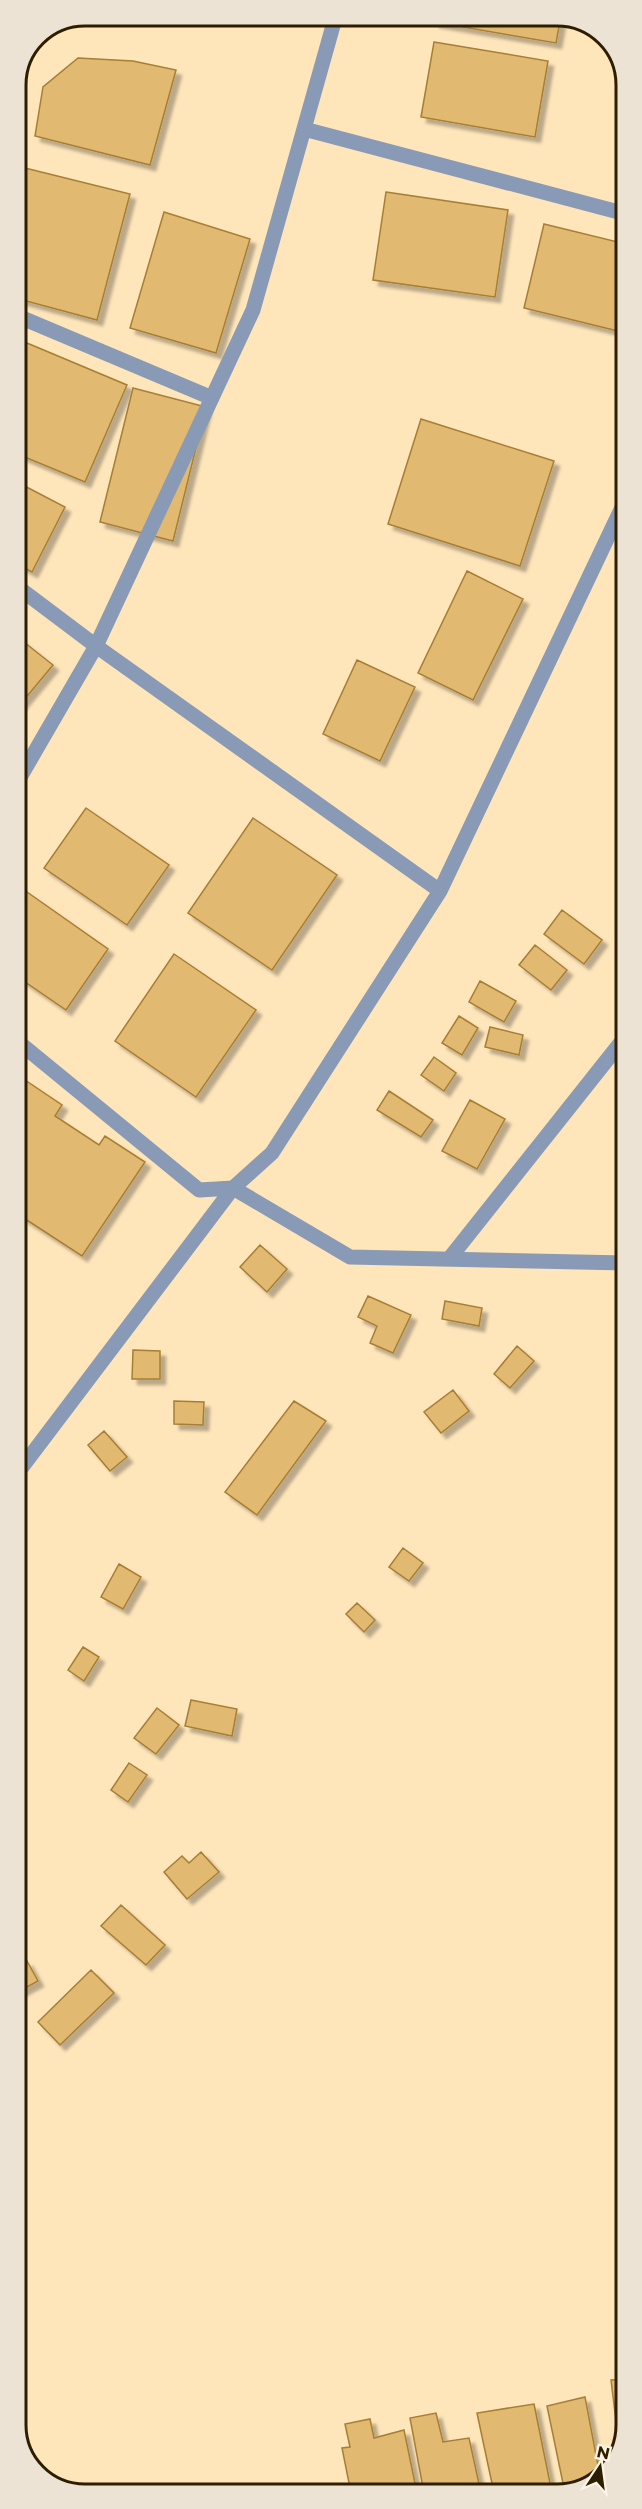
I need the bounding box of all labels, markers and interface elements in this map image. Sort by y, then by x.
north arrow [570,2437,630,2497]
text: N [595,2442,612,2464]

